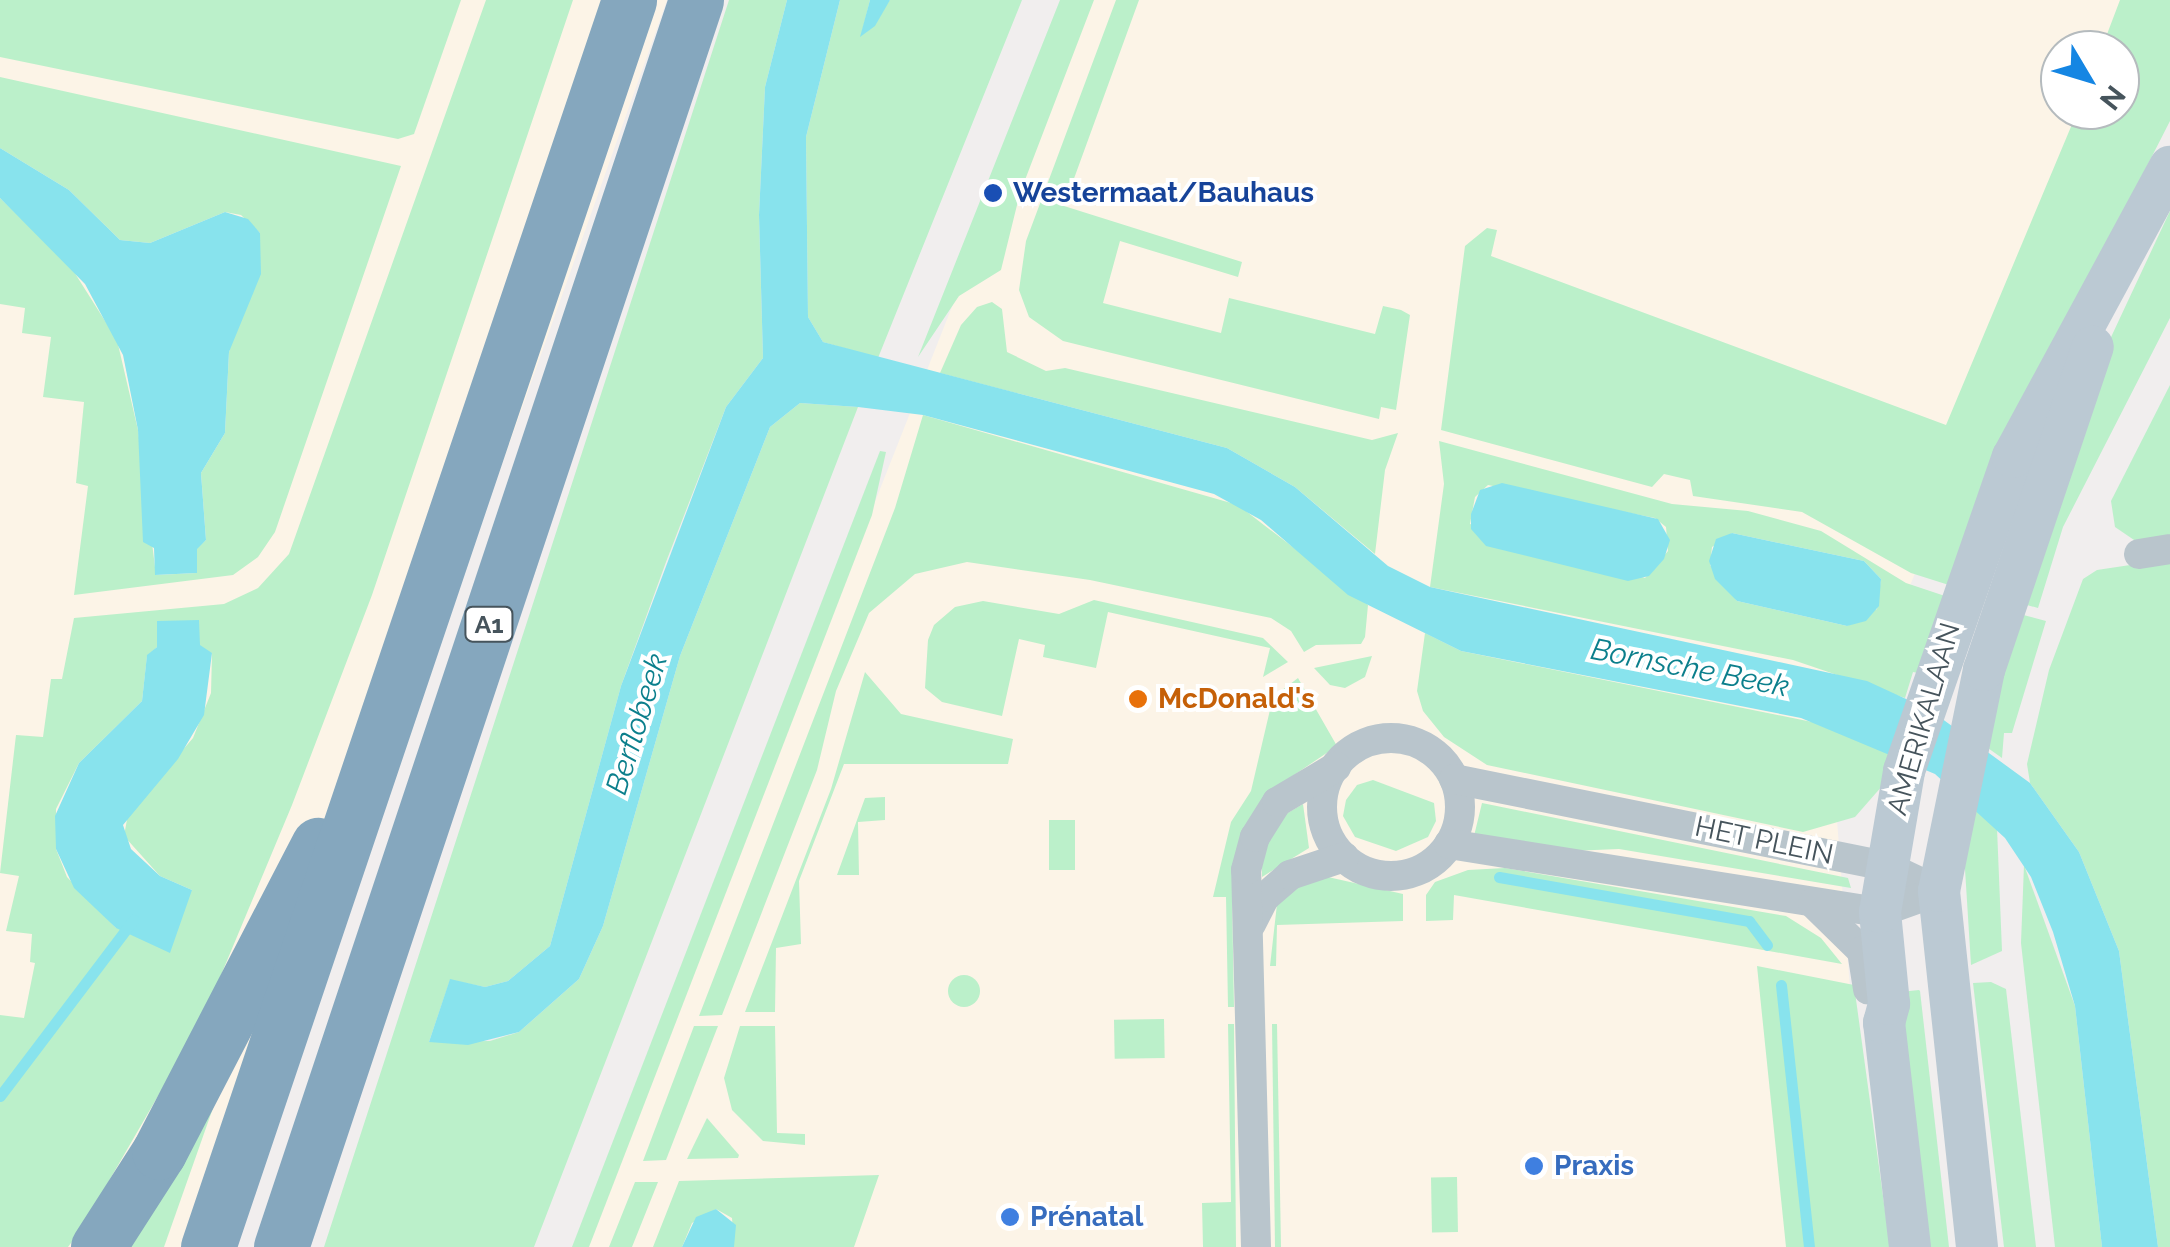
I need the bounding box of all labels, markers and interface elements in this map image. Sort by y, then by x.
north arrow [2040,30,2140,130]
text: N [2093,79,2132,116]
place label: Westermaat/Bauhaus [1013,176,1314,210]
marker: Westermaat/Bauhaus [982,182,1004,204]
road number: A1 [464,604,514,644]
street label: AMERIKALAAN [1880,619,1968,819]
water label: Bornsche Beek [1588,631,1792,705]
water label: Berflobeek [599,649,675,799]
place label: McDonald's [1158,682,1315,716]
marker: McDonald's [1127,688,1149,710]
street label: HET PLEIN [1691,810,1837,872]
place label: Praxis [1554,1149,1634,1183]
marker: Praxis [1523,1155,1545,1177]
place label: Prénatal [1030,1200,1143,1234]
marker: Prénatal [999,1206,1021,1228]

